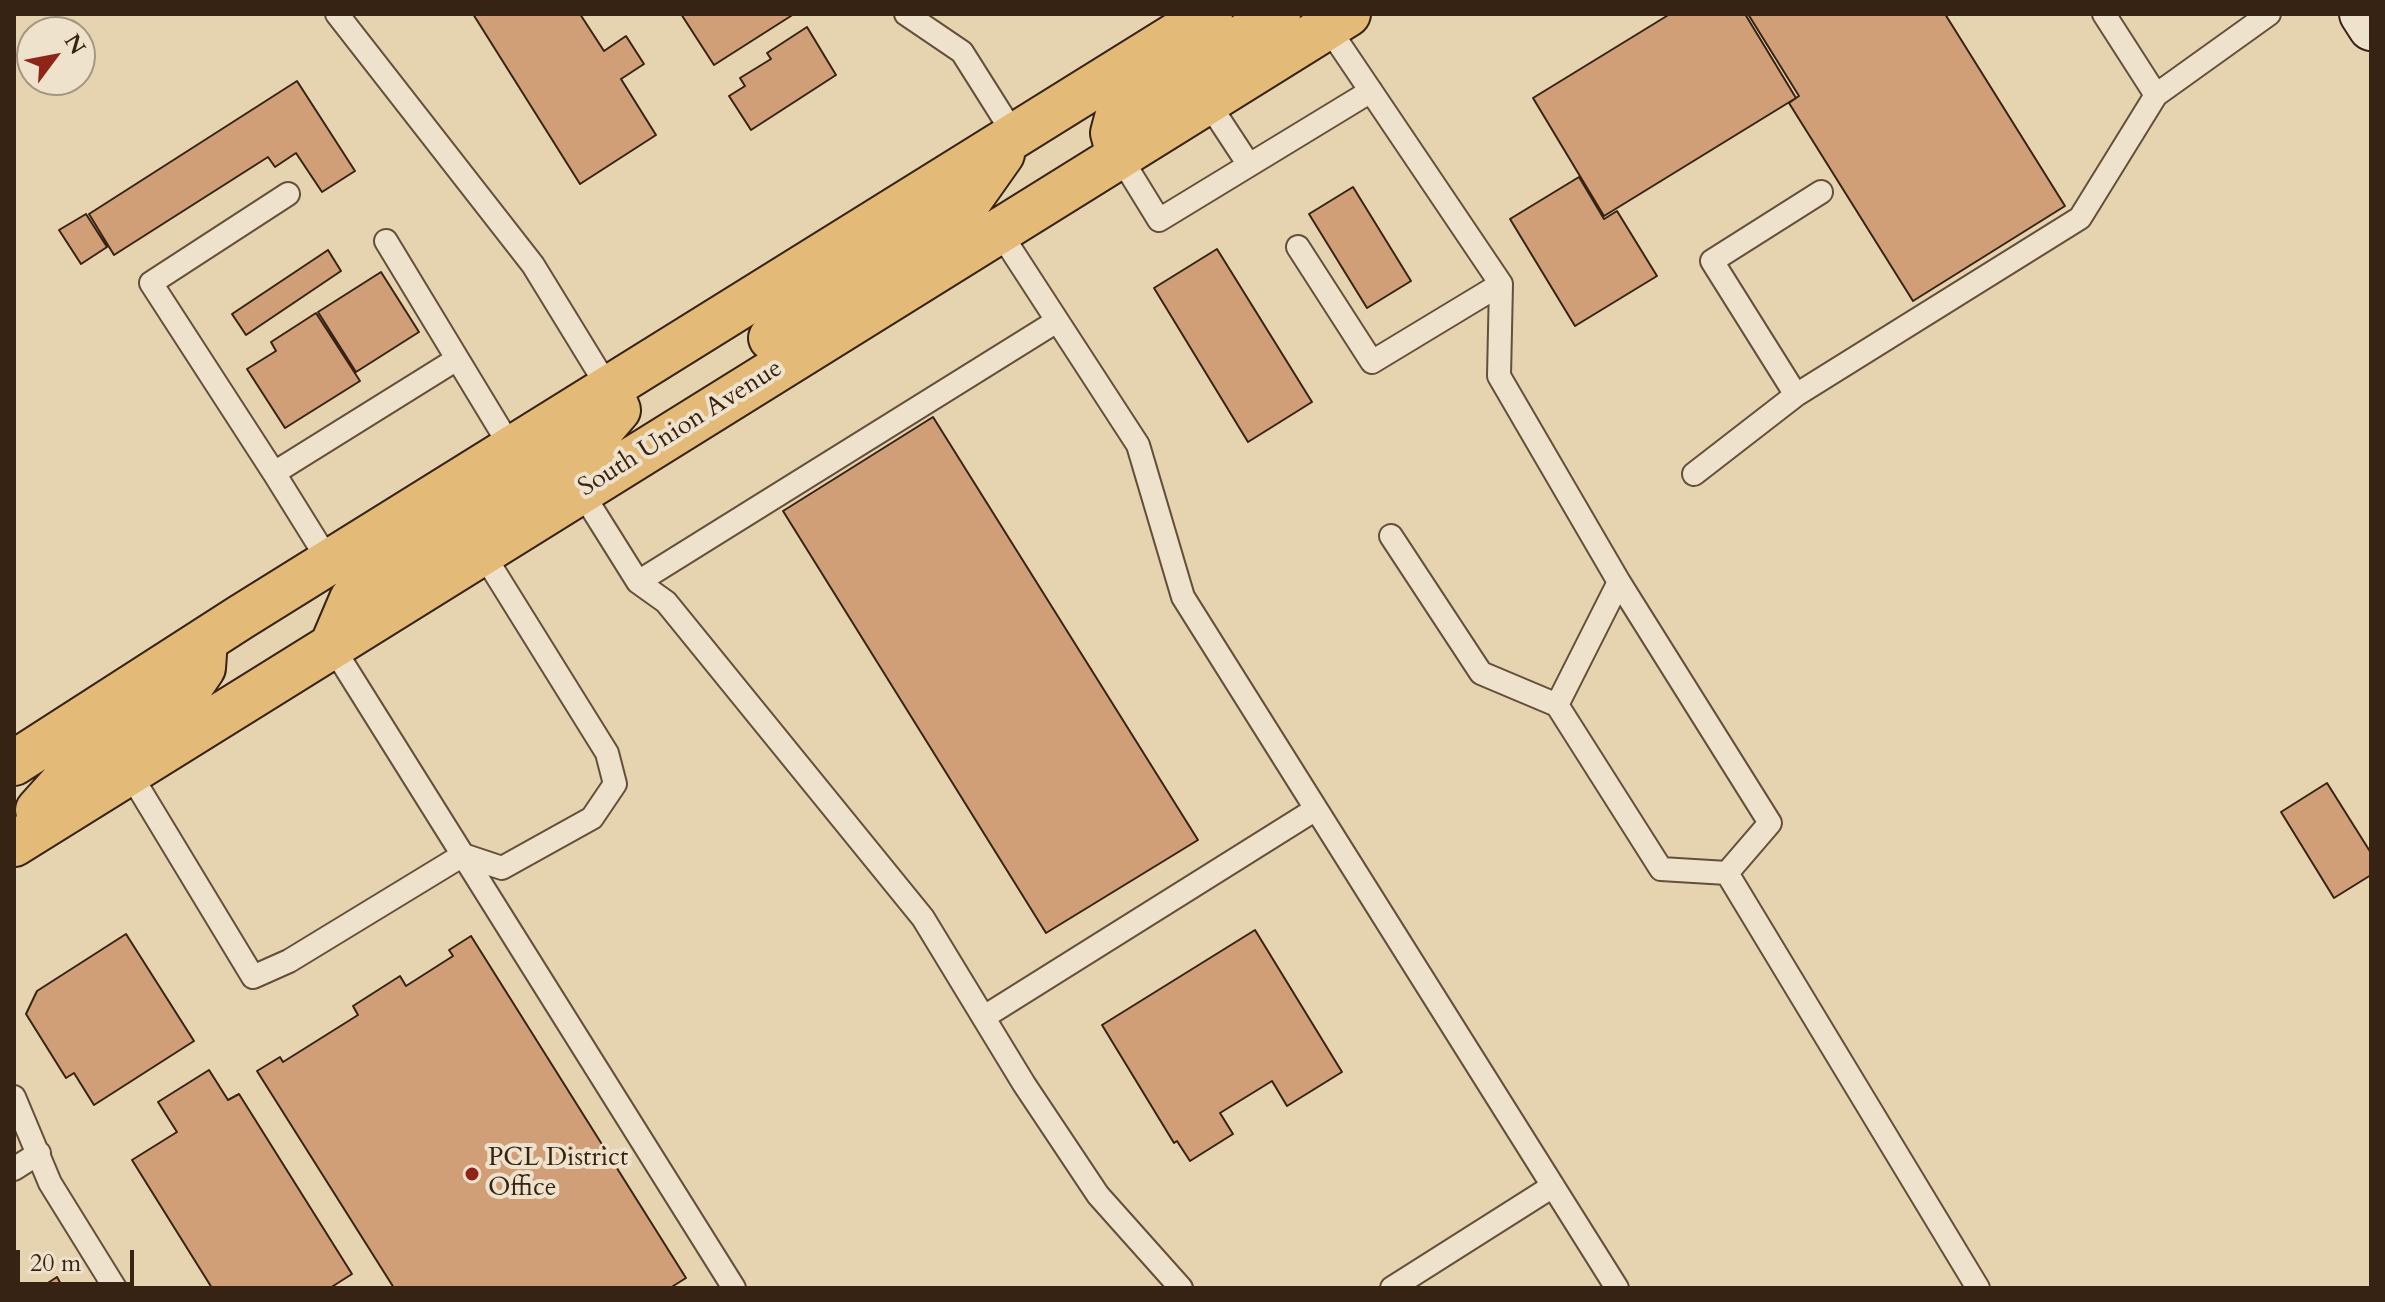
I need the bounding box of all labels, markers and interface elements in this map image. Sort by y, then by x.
north arrow [16,16,96,96]
text: N [57,28,92,60]
street label: South Union Avenue [573,354,789,504]
place label: PCL District Office [488,1143,628,1204]
marker: PCL District Office [463,1165,481,1183]
scale bar [20,1234,138,1284]
text: 20 m [30,1247,81,1280]

